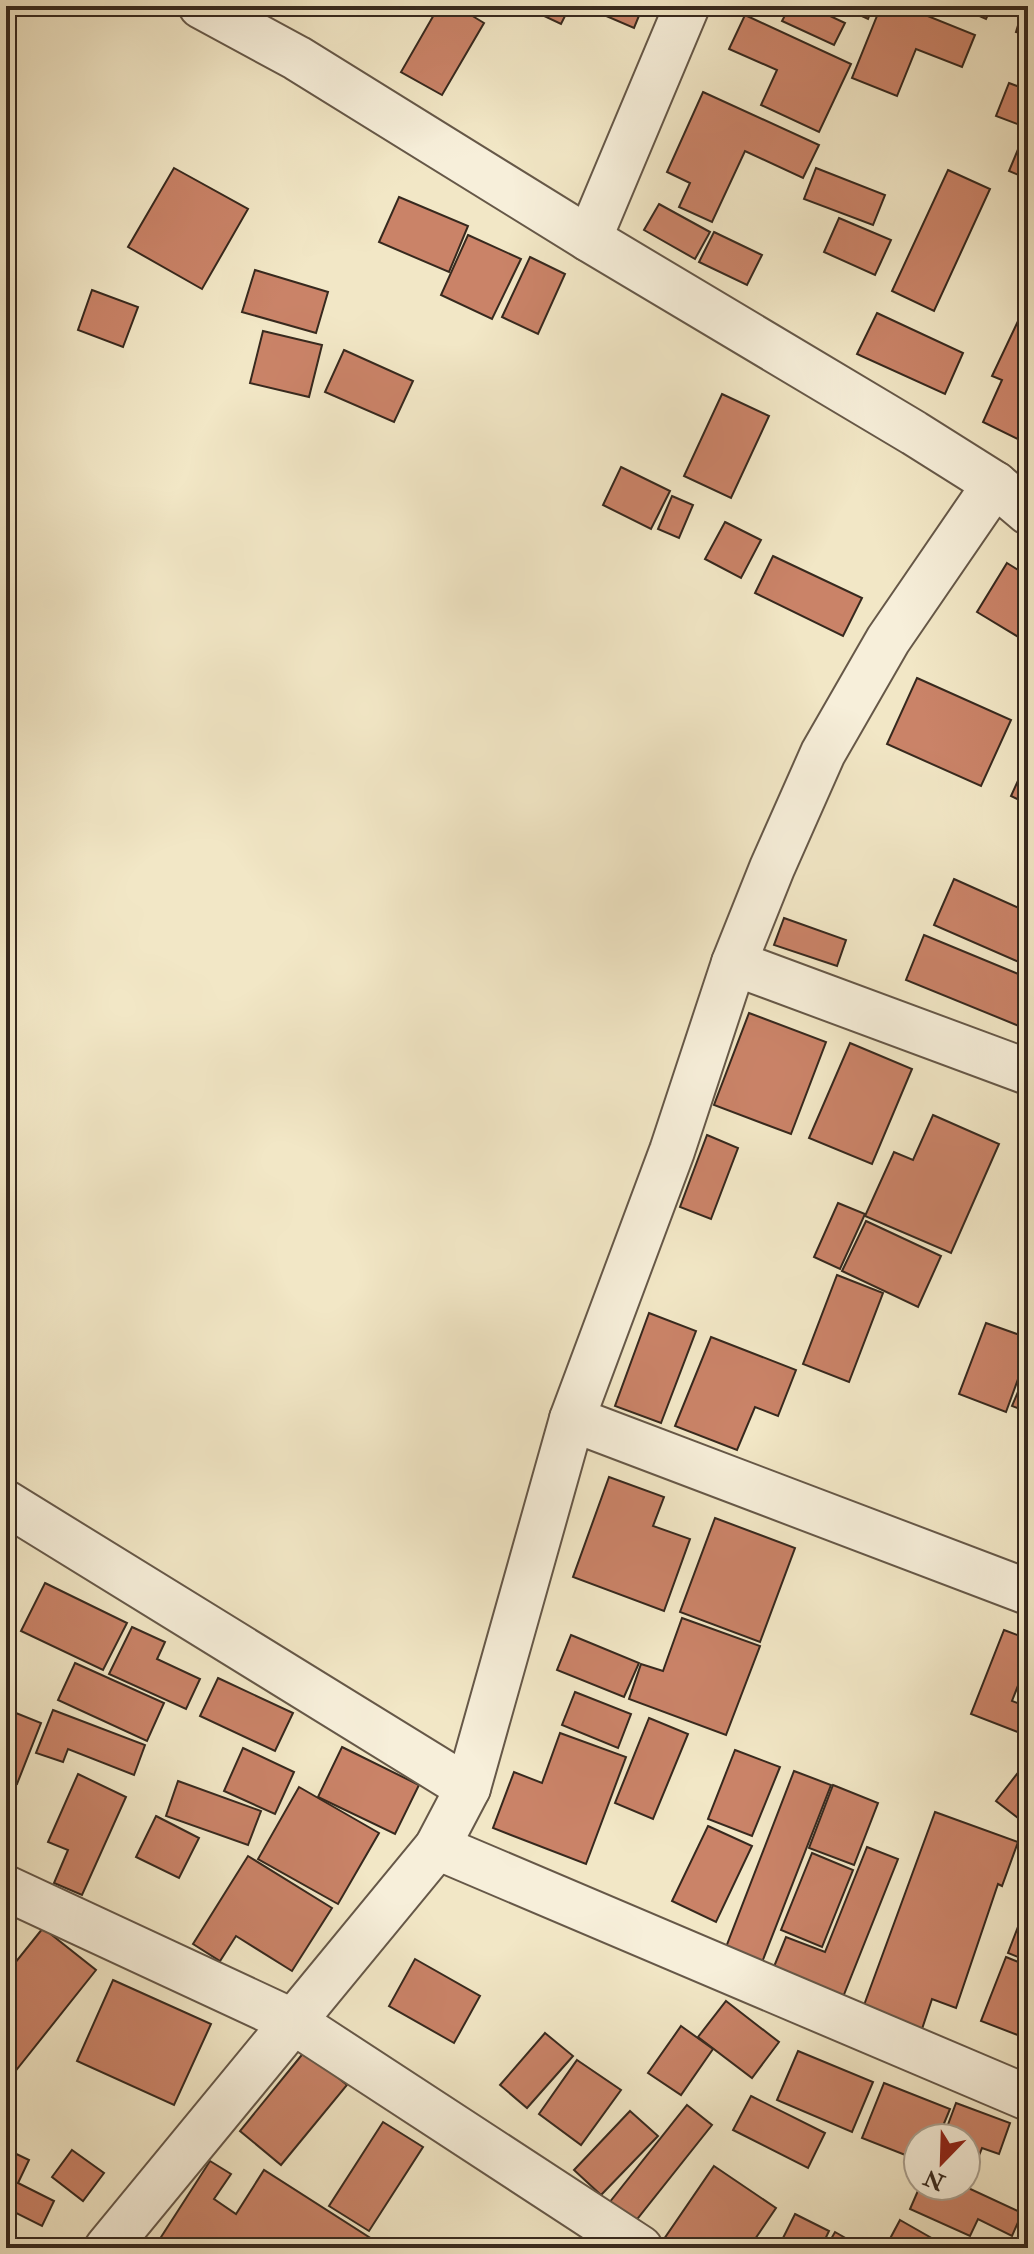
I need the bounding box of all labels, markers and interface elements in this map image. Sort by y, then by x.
north arrow [902,2122,982,2202]
text: N [920,2163,950,2197]

